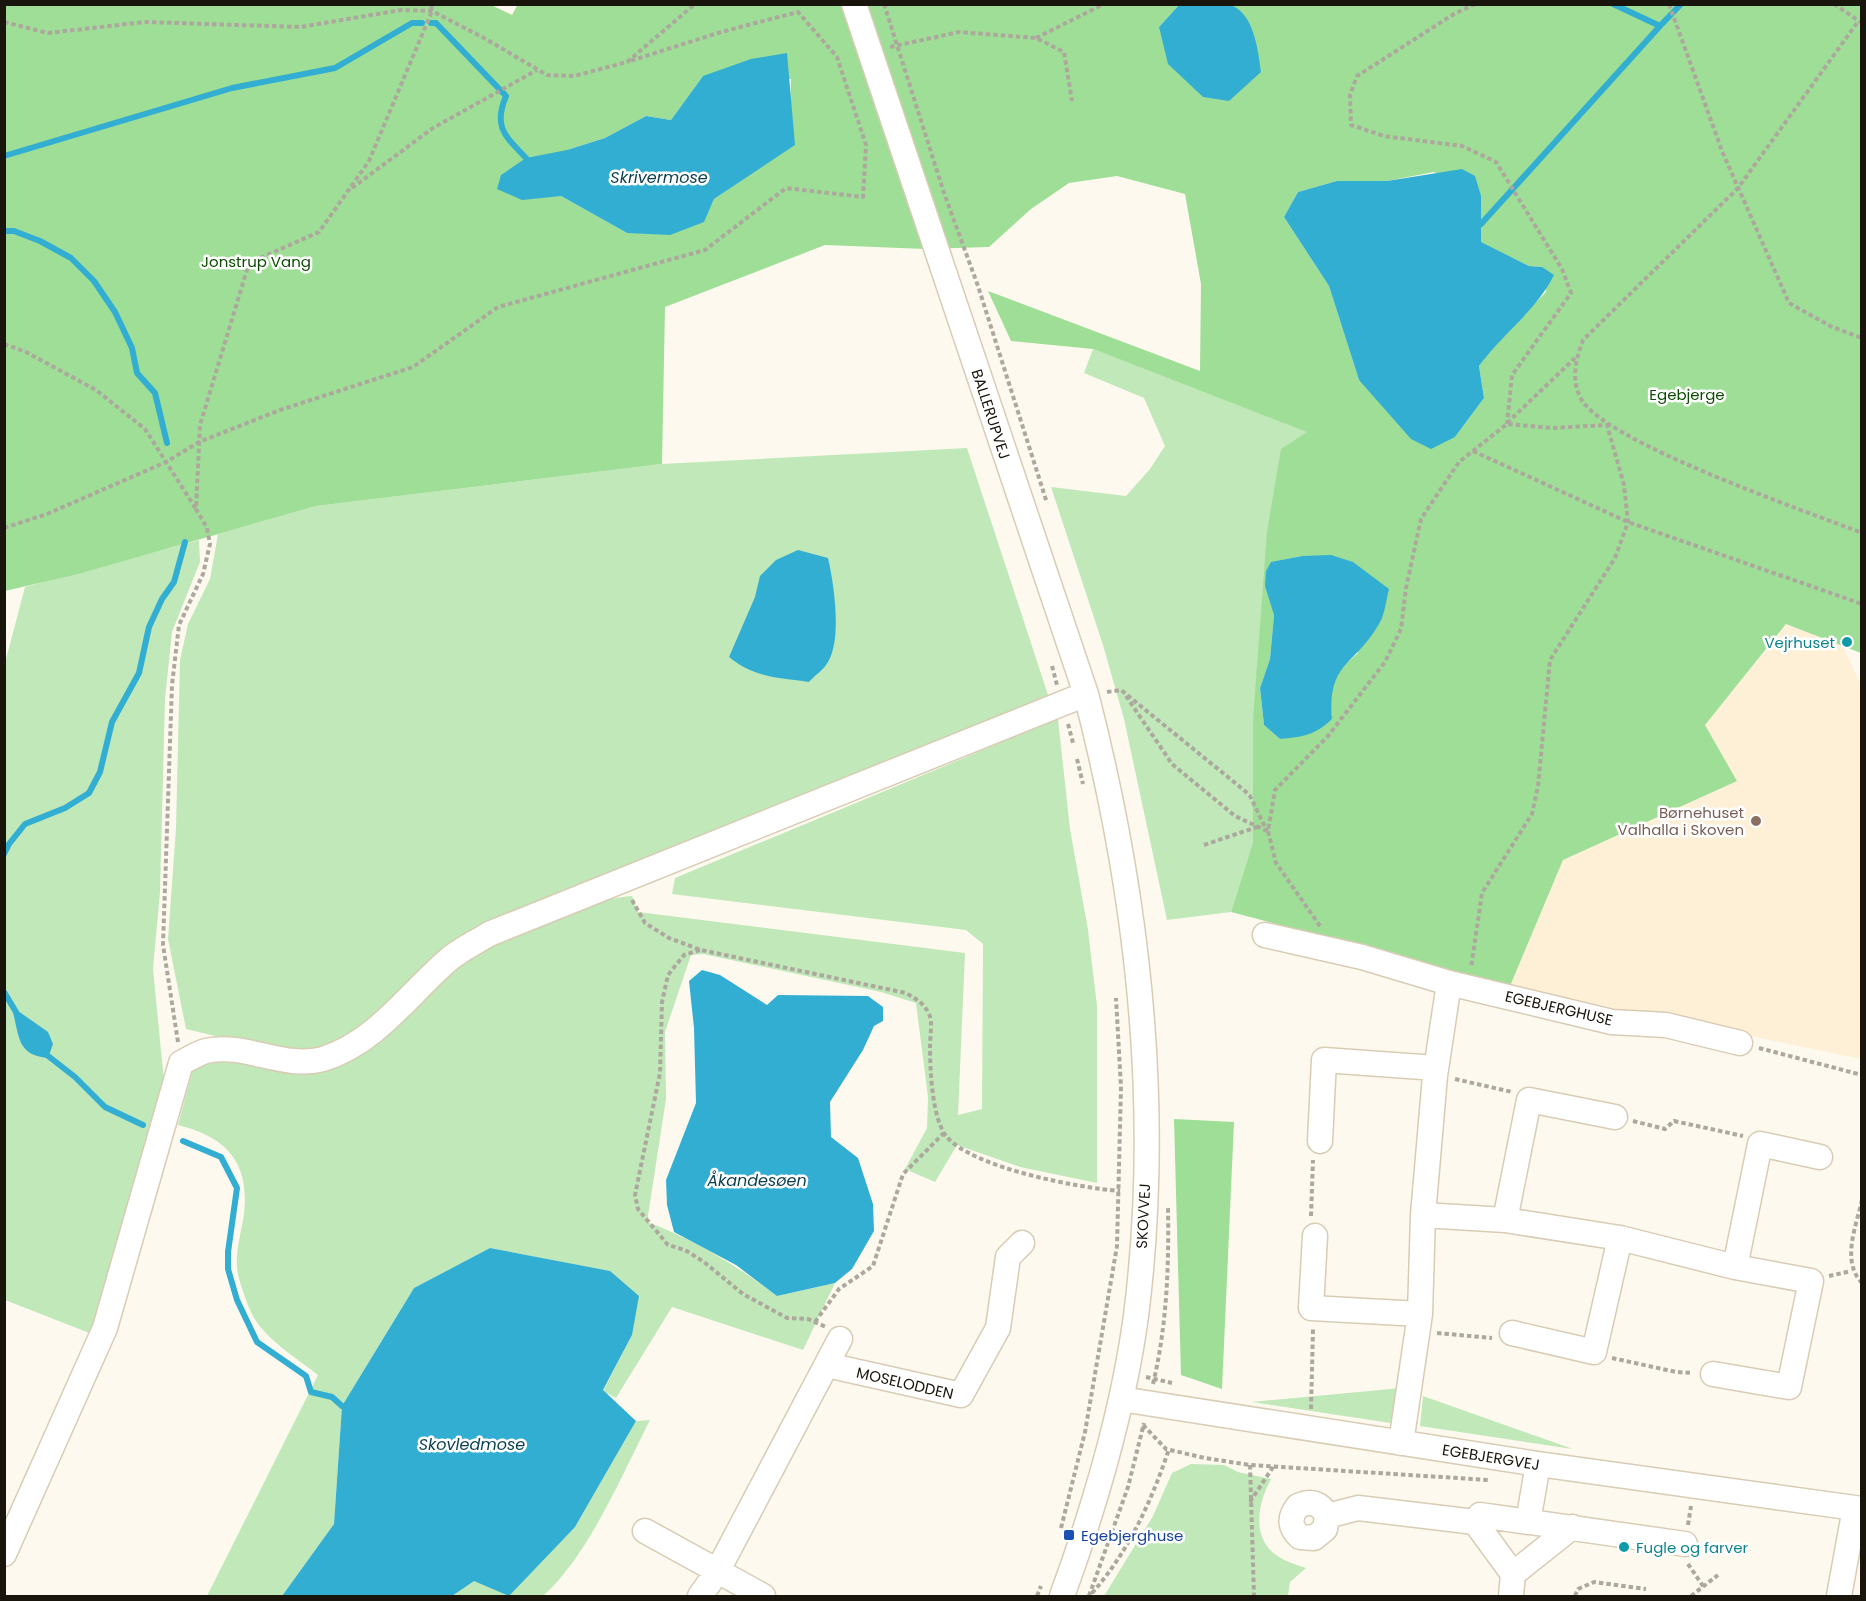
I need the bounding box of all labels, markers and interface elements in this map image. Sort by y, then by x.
water label: Skrivermose [610,166,708,189]
park label: Jonstrup Vang [201,251,311,272]
street label: BALLERUPVEJ [967,366,1015,462]
park label: Egebjerge [1649,384,1725,405]
place label: Vejrhuset [1764,632,1835,653]
marker: Vejrhuset [1840,635,1854,649]
place label: Børnehuset Valhalla i Skoven [1618,802,1744,840]
marker: Børnehuset Valhalla i Skoven [1749,814,1763,828]
street label: EGEBJERGHUSE [1503,985,1615,1031]
water label: Åkandesøen [706,1169,807,1192]
street label: SKOVVEJ [1131,1183,1155,1249]
street label: MOSELODDEN [854,1362,956,1404]
water label: Skovledmose [419,1433,525,1456]
street label: EGEBJERGVEJ [1441,1439,1541,1475]
place label: Egebjerghuse [1081,1525,1183,1546]
marker: Egebjerghuse [1062,1528,1076,1542]
place label: Fugle og farver [1636,1537,1748,1558]
marker: Fugle og farver [1617,1540,1631,1554]

